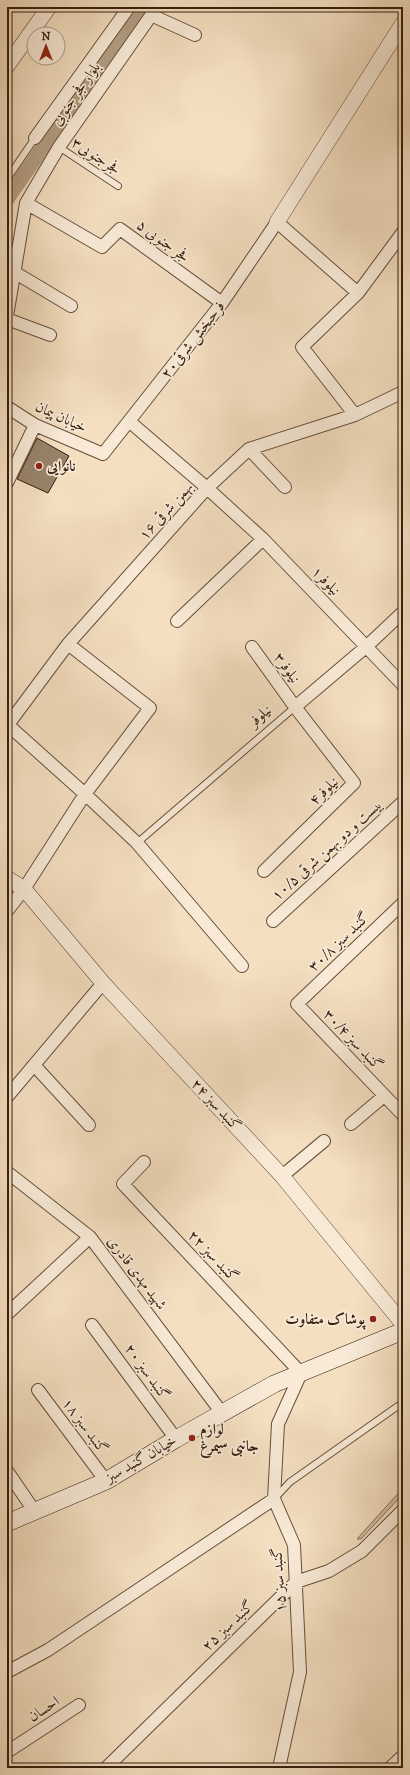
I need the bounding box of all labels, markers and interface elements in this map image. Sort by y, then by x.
north arrow [26,26,66,66]
text: N [41,30,51,44]
street label: بلوار فجر جنوبی [47,59,106,130]
street label: فجرجنوبی۳ [67,133,124,180]
street label: فجر جنوبی ۵ [132,215,193,267]
street label: فرحبخش شرقی۲۰ [157,297,229,383]
street label: خیابان پیمان [32,397,90,437]
place label: نانوایی [46,457,76,476]
marker: نانوایی [34,461,44,471]
street label: بهمن شرقی ۱۶ [135,478,197,544]
street label: نیلوفر۱ [308,562,344,600]
street label: نیلوفر۳ [269,649,305,687]
street label: نیلوفر [243,701,276,733]
street label: نیلوفر۴ [305,773,343,809]
street label: بیست و دو بهمن شرقی ۱۰/۵ [268,795,386,905]
street label: گنبد سبز ۳۰/۸ [304,908,374,976]
street label: گنبد سبز ۳۰/۴ [319,1005,387,1075]
street label: گنبد سبز ۲۴ [187,1075,245,1135]
street label: گنبد سبز ۲۲ [184,1226,242,1286]
street label: شهید مهدی قادری [103,1232,171,1314]
place label: پوشاک متفاوت [285,1310,366,1330]
marker: پوشاک متفاوت [368,1314,378,1324]
street label: گنبد سبز ۲۰ [120,1340,174,1404]
street label: گنبد سبز ۱۸ [58,1394,112,1458]
place label: لوازم جانبی سیمرغ [200,1420,259,1458]
street label: خیابان گنبد سبز [100,1431,180,1488]
marker: لوازم جانبی سیمرغ [187,1433,197,1443]
street label: گنبد سبز ۱۵ [267,1547,291,1613]
street label: گنبد سبز ۲۵ [198,1597,258,1655]
street label: احسان [25,1692,63,1726]

